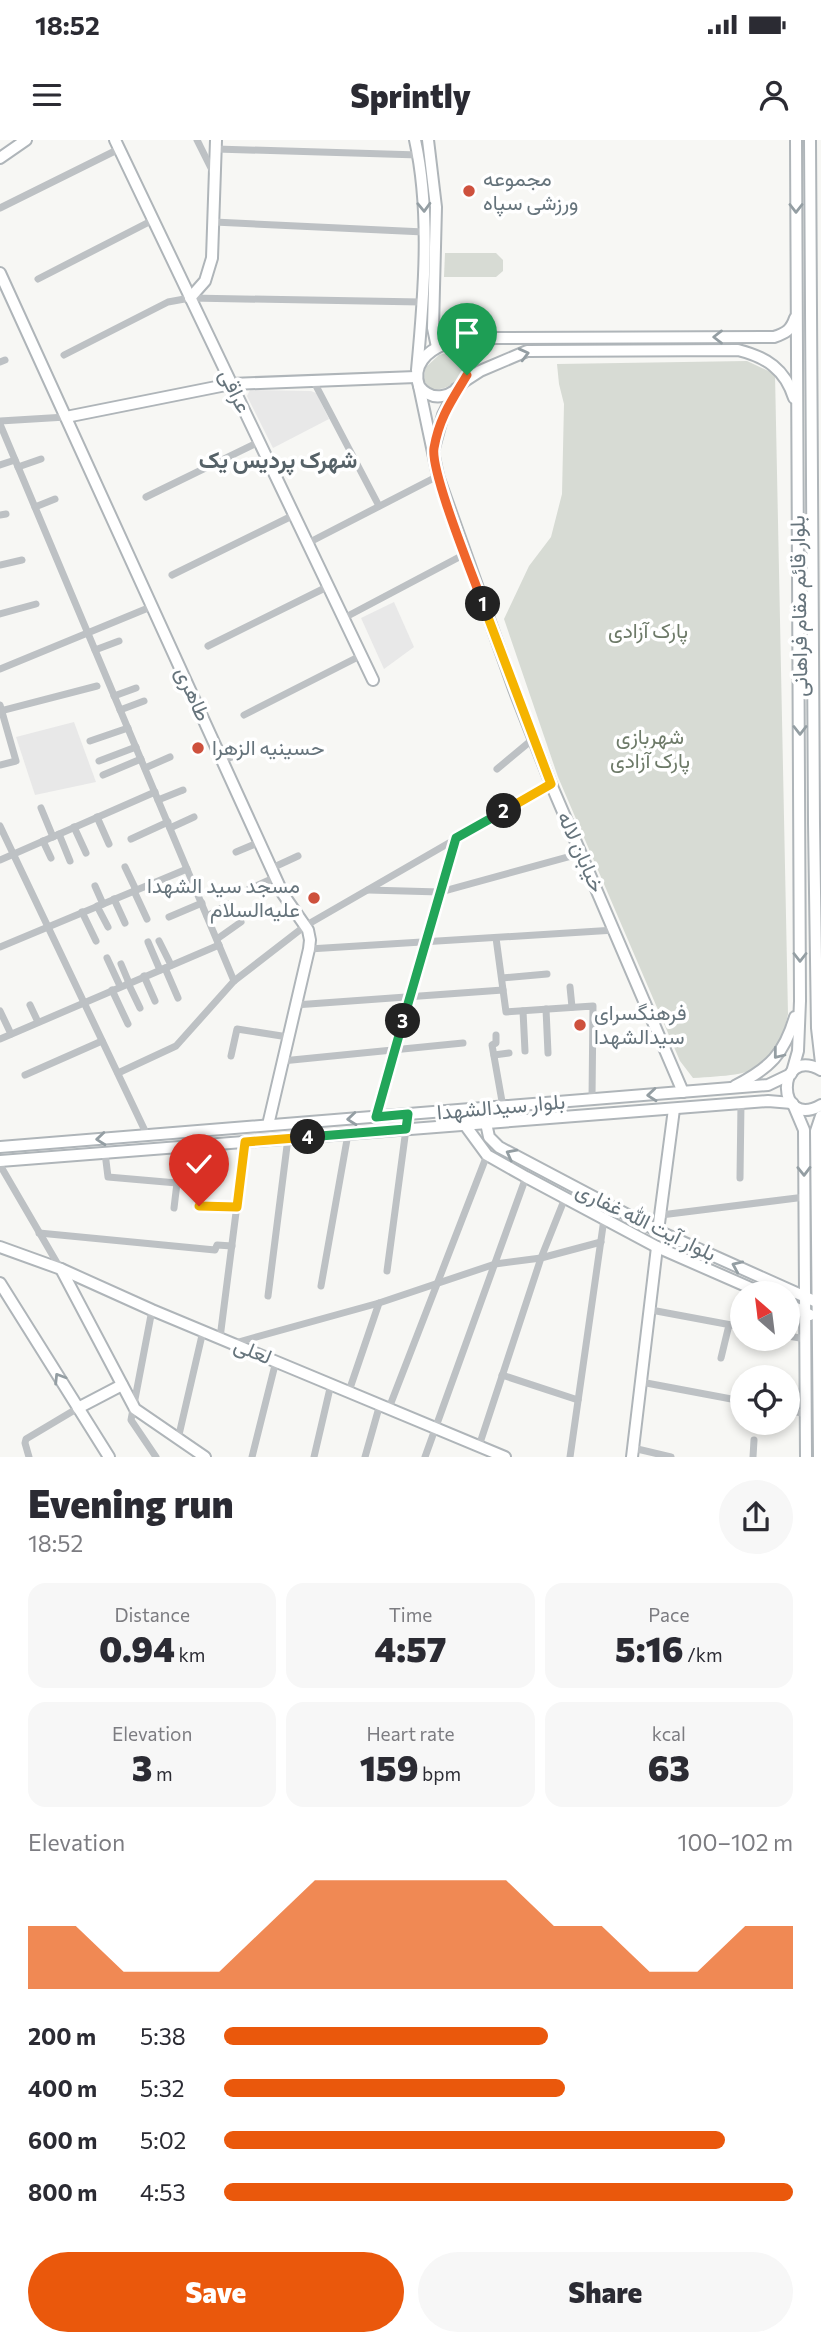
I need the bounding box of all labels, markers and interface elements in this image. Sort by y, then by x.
text: 18:52 [35,9,100,40]
text: Sprintly [350,75,471,115]
icon: menu [28,76,66,114]
icon: person [755,76,793,114]
place label: مجموعه ورزشی سپاه [483,165,578,217]
marker: مجموعه ورزشی سپاه [461,183,477,199]
one-way arrow [416,203,432,213]
one-way arrow [788,203,804,214]
pin [437,303,497,375]
icon: arrive [448,314,486,352]
one-way arrow [712,329,723,345]
one-way arrow [518,348,530,362]
street label: عراقی [213,364,258,417]
district label: شهرک پردیس یک [199,445,357,476]
street label: بلوار قائم مقام فراهانی [783,515,815,697]
pin: 1 [466,587,500,622]
text: 1 [478,592,487,615]
park label: پارک آزادی [608,617,688,645]
street label: طاهری [170,662,217,725]
park label: شهربازی پارک آزادی [610,723,690,775]
one-way arrow [792,725,808,735]
place label: حسینیه الزهرا [212,734,325,761]
marker: حسینیه الزهرا [190,740,206,756]
pin: 2 [486,794,522,828]
text: 2 [498,799,509,822]
street label: خیابان لاله [553,807,611,896]
place label: مسجد سید الشهدا علیه‌السلام [147,872,300,924]
marker: مسجد سید الشهدا علیه‌السلام [306,890,322,906]
one-way arrow [792,952,808,963]
place label: فرهنگسرای سیدالشهدا [594,999,687,1050]
pin: 3 [386,1004,420,1038]
text: 3 [397,1009,408,1032]
marker: فرهنگسرای سیدالشهدا [572,1017,588,1033]
one-way arrow [773,1046,786,1059]
street label: بلوار سیدالشهدا [436,1087,566,1126]
one-way arrow [646,1087,657,1102]
one-way arrow [346,1111,357,1126]
pin: 4 [290,1119,326,1154]
text: 4 [302,1125,313,1148]
one-way arrow [95,1131,106,1146]
pin [169,1134,229,1206]
icon: check [180,1145,218,1183]
one-way arrow [506,1148,518,1162]
one-way arrow [797,1165,812,1176]
street label: بلوار آیت الله غفاری [572,1176,721,1267]
one-way arrow [731,1260,744,1274]
north arrow [730,1281,800,1351]
map controls [730,1281,800,1435]
street label: لعلی [231,1331,276,1369]
button: locate [730,1365,800,1435]
one-way arrow [55,1373,68,1386]
text: Evening run [28,1479,234,1526]
button: share [719,1480,793,1554]
text: 18:52 [28,1529,83,1557]
text: Distance [114,1603,190,1626]
text: Time [389,1603,432,1626]
text: Pace [648,1603,689,1626]
text: 0.94 [99,1626,175,1669]
text: 4:57 [375,1626,446,1669]
text: 5:16 [615,1626,684,1669]
text: km [175,1643,205,1666]
text: /km [684,1643,723,1666]
text: Elevation [112,1722,192,1745]
text: Heart rate [366,1722,455,1745]
text: kcal [652,1722,686,1745]
text: 3 [132,1745,152,1788]
text: 159 [360,1745,418,1788]
text: 63 [648,1745,690,1788]
text: m [152,1762,173,1785]
text: bpm [418,1762,461,1785]
text: Elevation [28,1828,125,1856]
text: 100–102 m [678,1828,793,1856]
text: 200 m [28,2022,96,2050]
text: 5:38 [140,2022,186,2050]
text: 400 m [28,2074,97,2102]
text: 5:32 [140,2074,184,2102]
text: 600 m [28,2126,97,2154]
text: 5:02 [140,2126,186,2154]
text: 800 m [28,2178,97,2206]
text: 4:53 [140,2178,186,2206]
button: Save [28,2252,404,2332]
button: Share [418,2252,793,2332]

